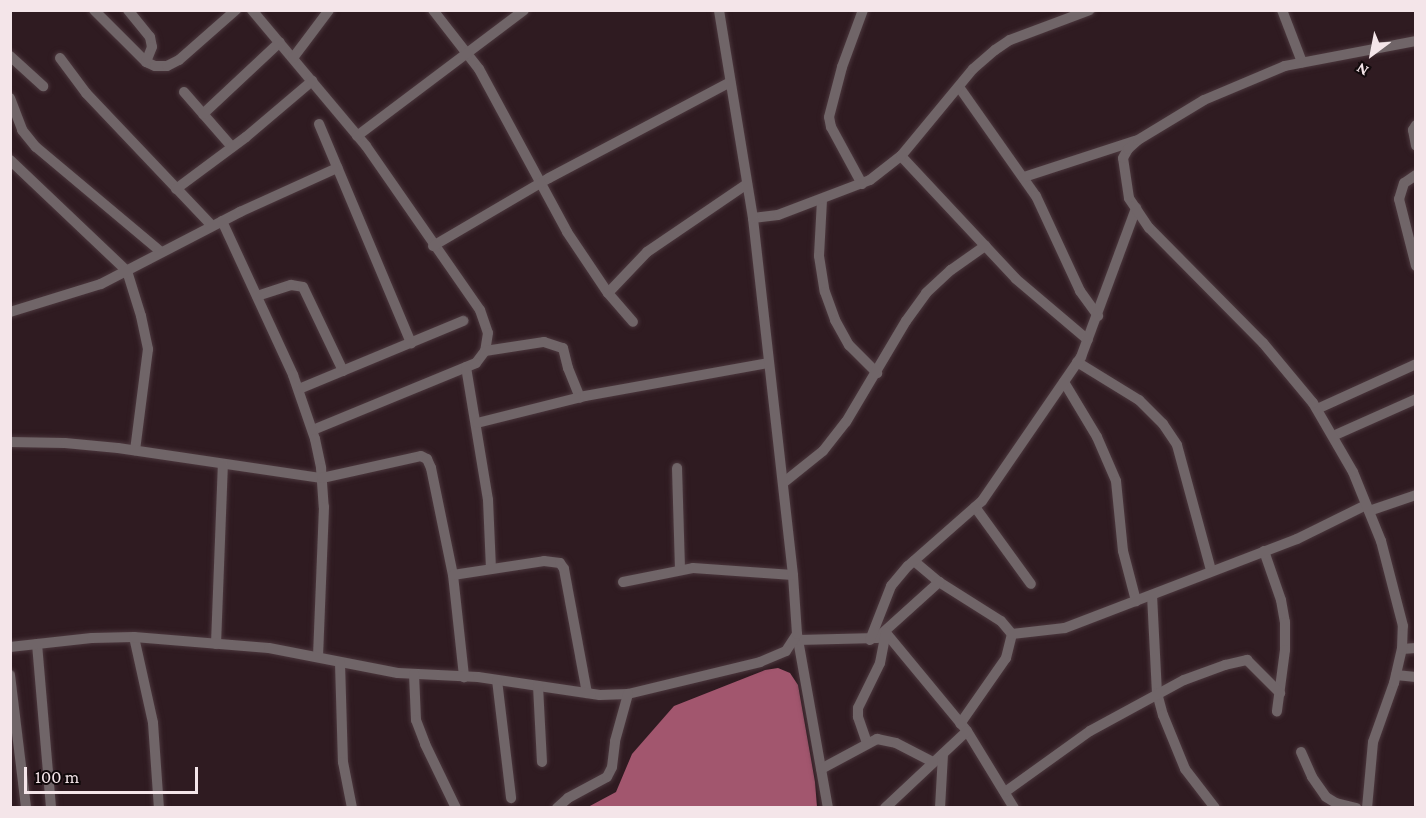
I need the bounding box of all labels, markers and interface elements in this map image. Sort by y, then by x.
north arrow [1342,24,1402,84]
text: N [1353,60,1371,80]
scale bar [27,755,201,793]
text: 100 m [35,767,79,787]

